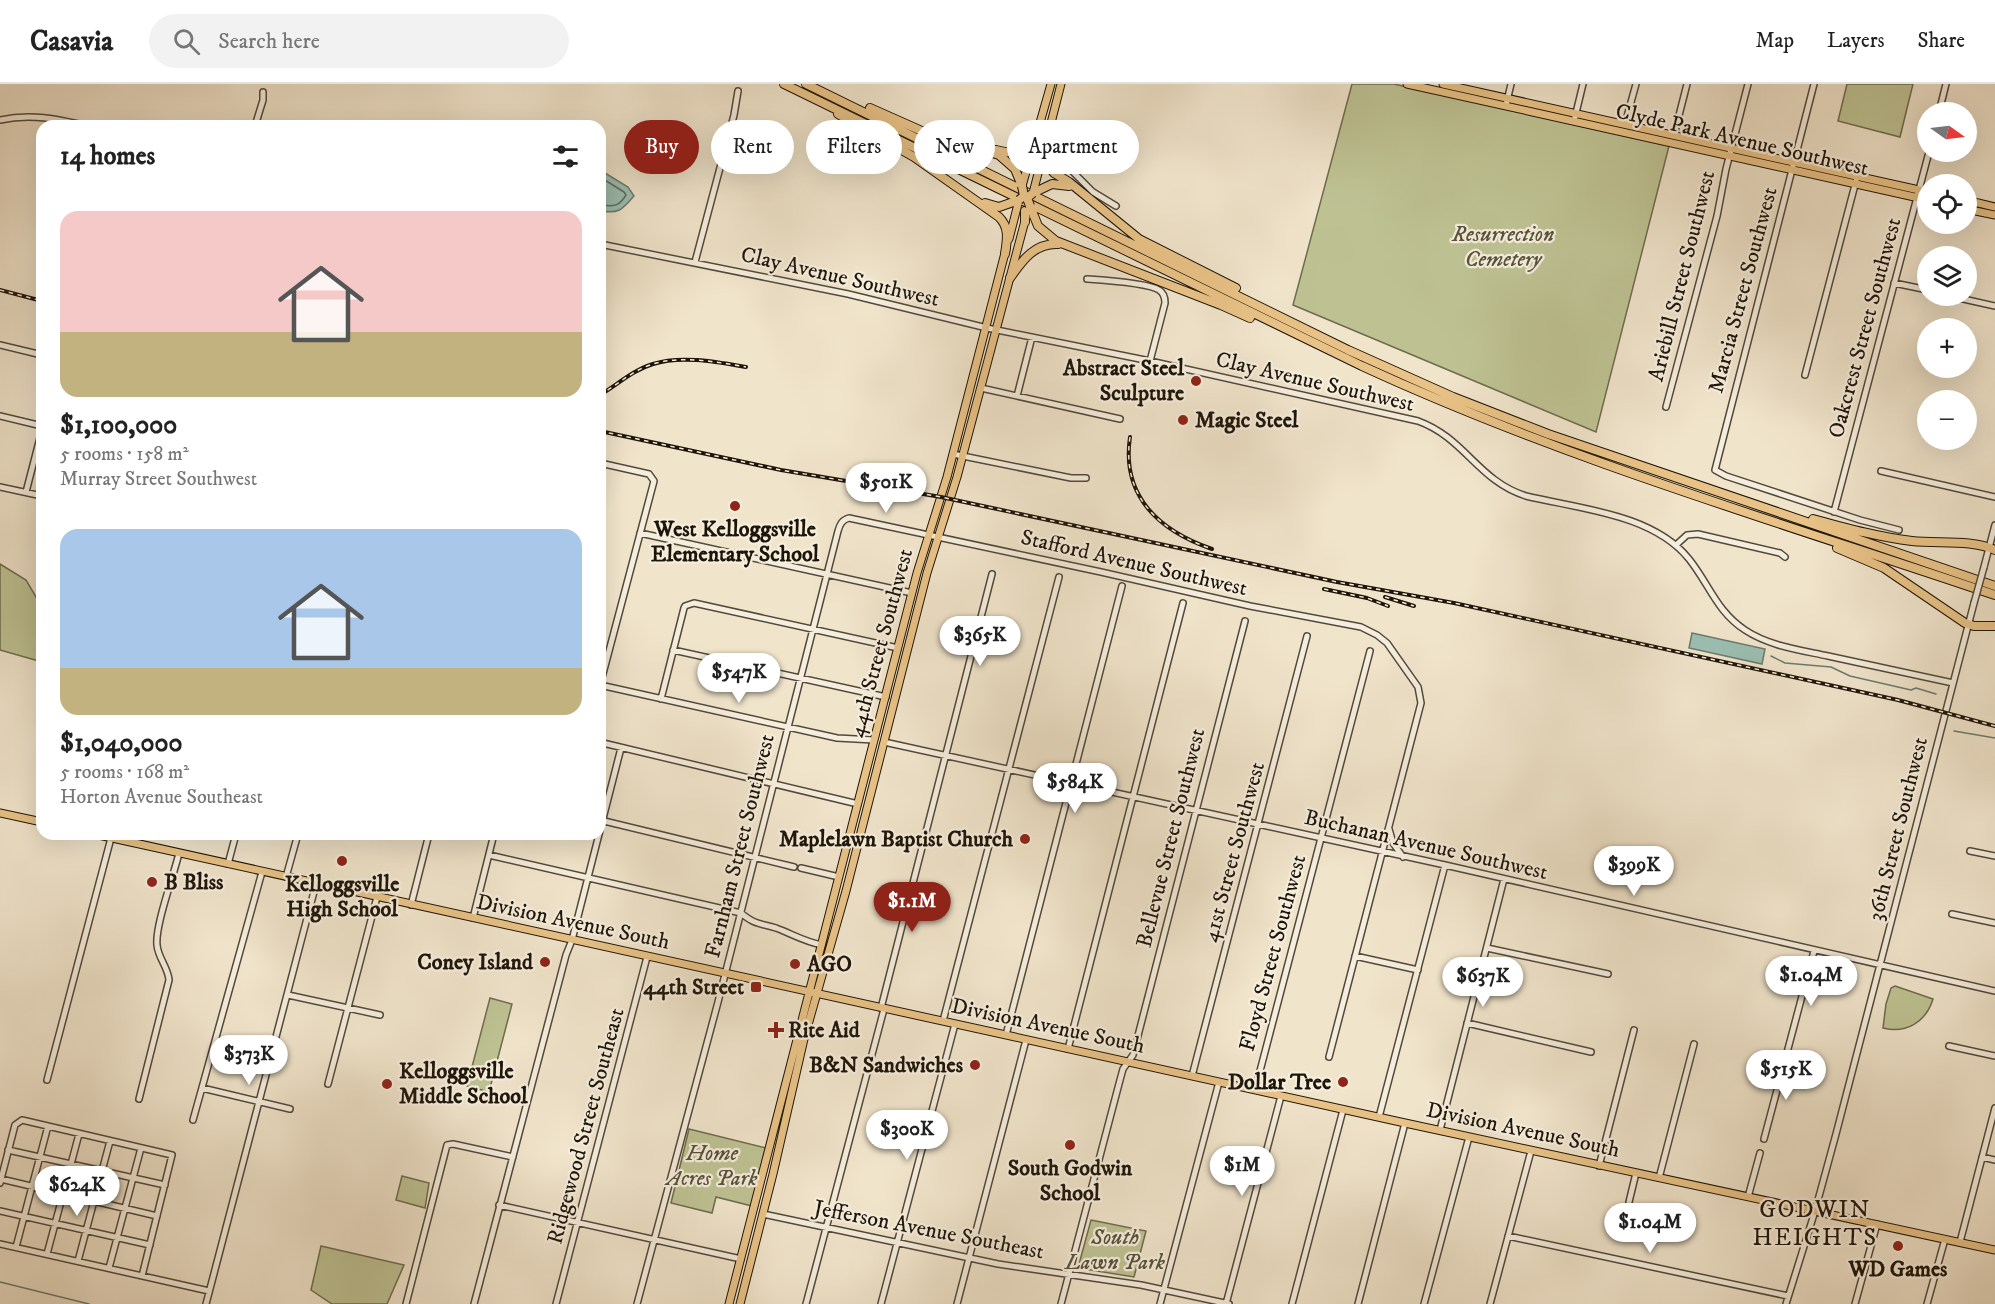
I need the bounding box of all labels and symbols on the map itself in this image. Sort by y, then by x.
street label: Clyde Park Avenue Southwest [1613,98,1871,182]
north arrow [1917,102,1977,162]
street label: Ariebill Street Southwest [1643,168,1721,384]
street label: Marcia Street Southwest [1702,184,1784,396]
street label: Oakcrest Street Southwest [1823,215,1907,441]
park label: Resurrection Cemetery [1451,221,1554,273]
street label: Clay Avenue Southwest [738,241,942,313]
street label: Clay Avenue Southwest [1213,346,1417,418]
place label: Abstract Steel Sculpture [1062,355,1184,407]
marker: Abstract Steel Sculpture [1189,374,1203,388]
place label: Magic Steel [1195,407,1299,434]
marker: Magic Steel [1176,413,1190,427]
pin: $501K [844,463,928,514]
marker: West Kelloggsville Elementary School [728,499,742,513]
place label: West Kelloggsville Elementary School [651,516,820,568]
street label: Stafford Avenue Southwest [1018,524,1250,602]
street label: 44th Street Southwest [843,546,919,740]
pin: $365K [938,616,1022,667]
pin: $547K [697,653,781,704]
street label: Bellevue Street Southwest [1131,726,1211,950]
street label: Farnham Street Southwest [699,731,781,961]
street label: 36th Street Southwest [1862,734,1934,924]
street label: 41st Street Southwest [1197,759,1271,945]
pin: $584K [1033,763,1117,814]
street label: Buchanan Avenue Southwest [1302,804,1550,886]
place label: Maplelawn Baptist Church [779,826,1013,853]
marker: Maplelawn Baptist Church [1018,832,1032,846]
pin: $399K [1592,846,1676,897]
street label: Floyd Street Southwest [1234,852,1312,1054]
marker: Kelloggsville High School [335,854,349,868]
place label: B Bliss [164,869,224,896]
place label: Kelloggsville High School [285,871,399,923]
marker: B Bliss [145,875,159,889]
pin: $1.1M [870,882,954,933]
street label: Division Avenue South [474,888,673,956]
place label: Coney Island [417,949,534,976]
place label: AGO [806,951,852,978]
marker: Coney Island [538,955,552,969]
pin: $1.04M [1762,956,1860,1007]
marker: AGO [788,957,802,971]
pin: $637K [1441,957,1525,1008]
place label: 44th Street [643,974,744,1001]
marker: 44th Street [749,980,763,994]
street label: Division Avenue South [949,992,1148,1060]
street label: Ridgewood Street Southeast [541,1005,631,1247]
place label: Rite Aid [788,1017,861,1044]
marker: Rite Aid [769,1023,783,1037]
pin: $373K [207,1035,291,1086]
pin: $515K [1744,1050,1828,1101]
place label: B&N Sandwiches [809,1052,964,1079]
place label: Kelloggsville Middle School [399,1058,528,1110]
marker: B&N Sandwiches [968,1058,982,1072]
place label: Dollar Tree [1228,1069,1331,1096]
marker: Dollar Tree [1336,1075,1350,1089]
marker: Kelloggsville Middle School [380,1077,394,1091]
street label: Division Avenue South [1424,1096,1623,1164]
pin: $300K [865,1110,949,1161]
marker: South Godwin School [1063,1138,1077,1152]
park label: Home Acres Park [664,1140,758,1192]
pin: $1M [1213,1146,1271,1197]
place label: South Godwin School [1008,1155,1133,1207]
pin: $624K [35,1166,119,1217]
street label: Jefferson Avenue Southeast [810,1194,1046,1266]
district label: GODWIN HEIGHTS [1753,1195,1878,1253]
pin: $1.04M [1601,1203,1699,1254]
park label: South Lawn Park [1063,1224,1166,1276]
marker: WD Games [1891,1239,1905,1253]
place label: WD Games [1848,1256,1948,1283]

